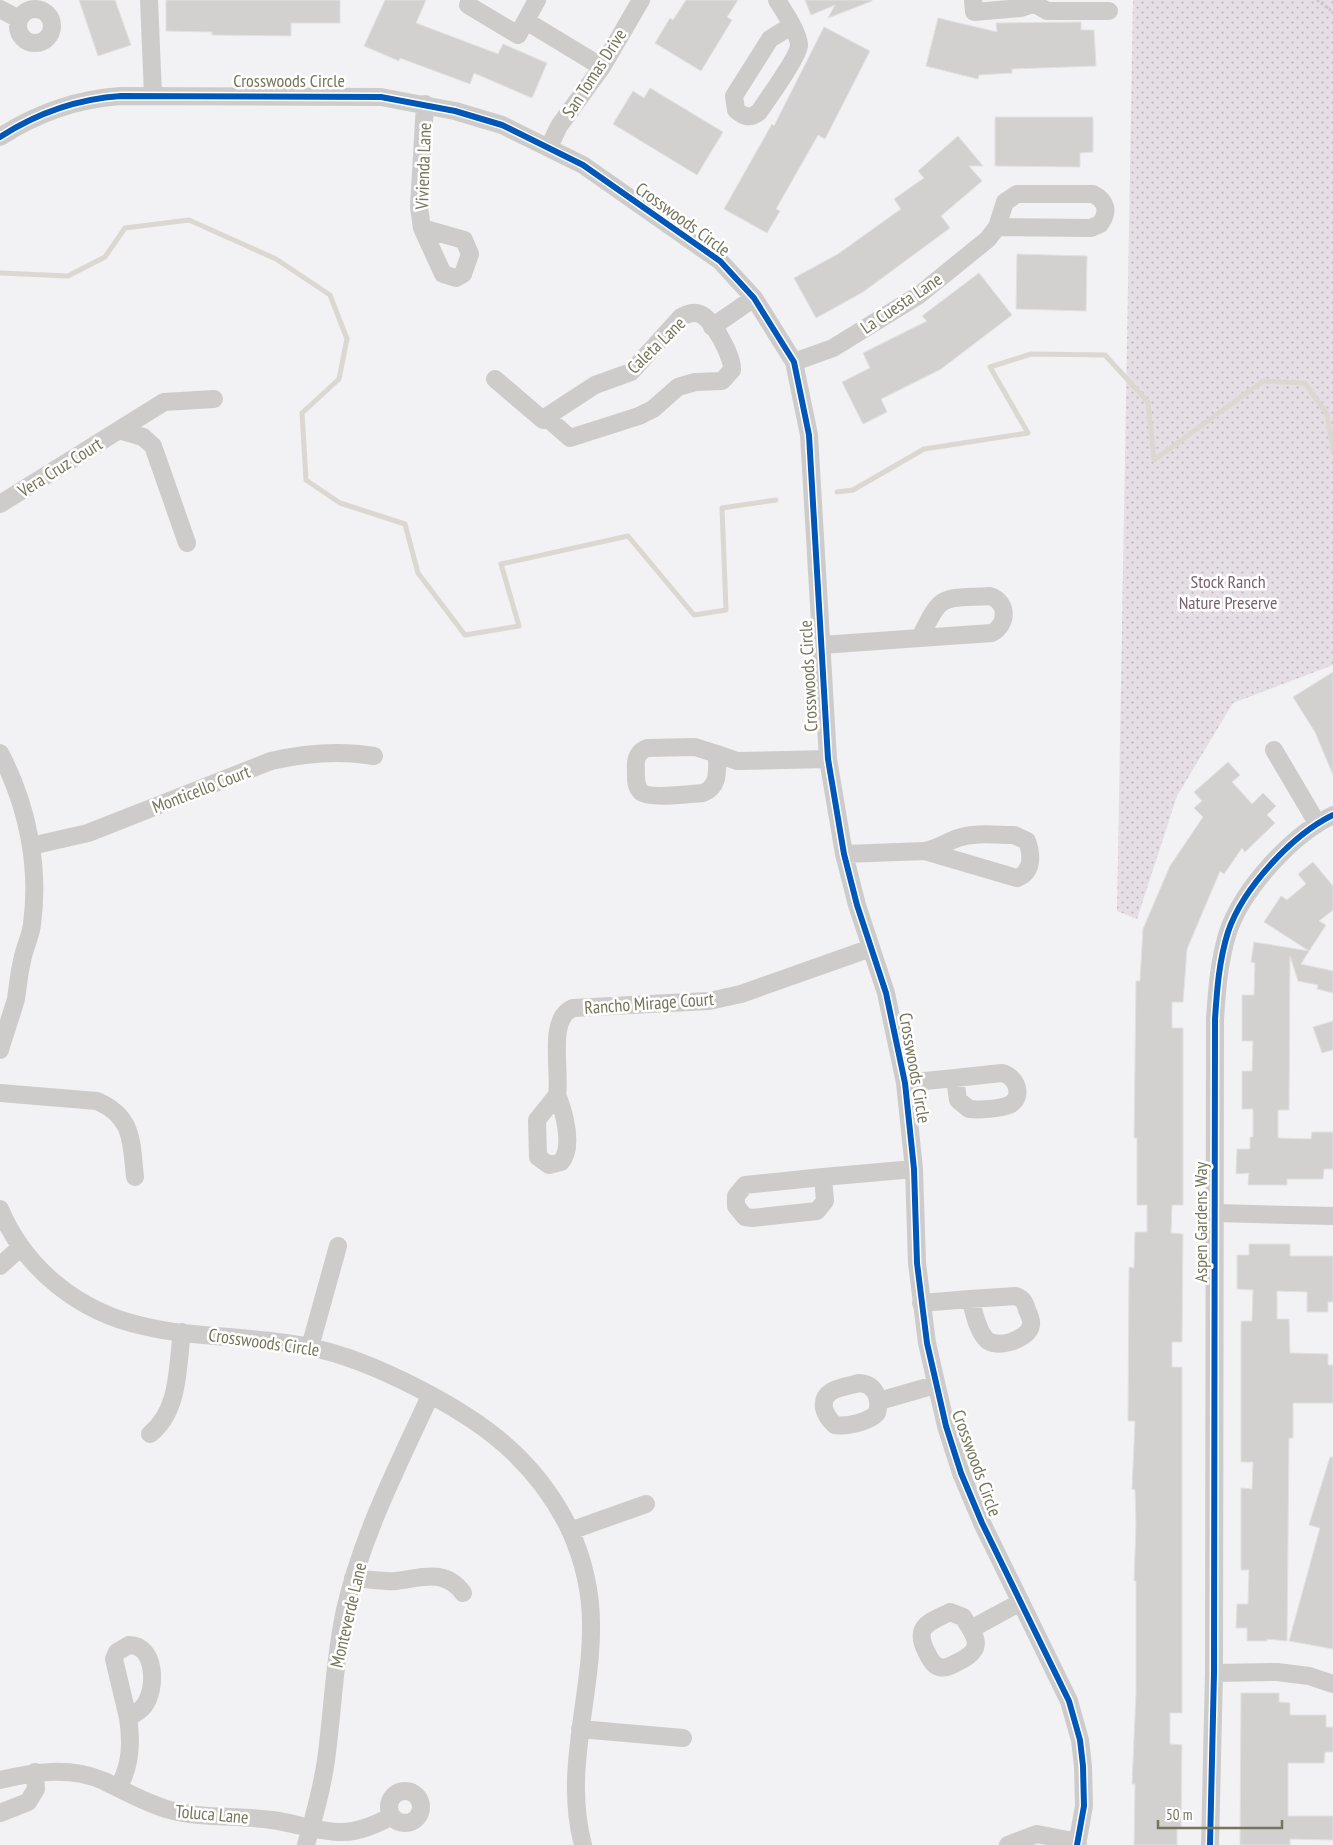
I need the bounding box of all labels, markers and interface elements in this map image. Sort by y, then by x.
street label: San Tomas Drive [557,24,631,122]
street label: Crosswoods Circle [233,69,345,92]
street label: Vivienda Lane [410,122,436,211]
street label: Crosswoods Circle [631,177,735,261]
street label: La Cuesta Lane [856,267,946,339]
street label: Caleta Lane [622,312,690,378]
street label: Vera Cruz Court [13,432,106,502]
park label: Stock Ranch Nature Preserve [1179,570,1277,614]
street label: Crosswoods Circle [794,620,822,732]
street label: Monticello Court [149,760,253,818]
street label: Rancho Mirage Court [583,987,715,1019]
street label: Crosswoods Circle [894,1011,936,1125]
street label: Aspen Gardens Way [1189,1161,1212,1282]
street label: Crosswoods Circle [207,1323,321,1361]
street label: Crosswoods Circle [947,1407,1007,1519]
street label: Monteverde Lane [325,1560,371,1670]
scale bar [1158,1798,1282,1830]
street label: Toluca Lane [175,1799,249,1829]
text: 50 m [1166,1805,1192,1824]

